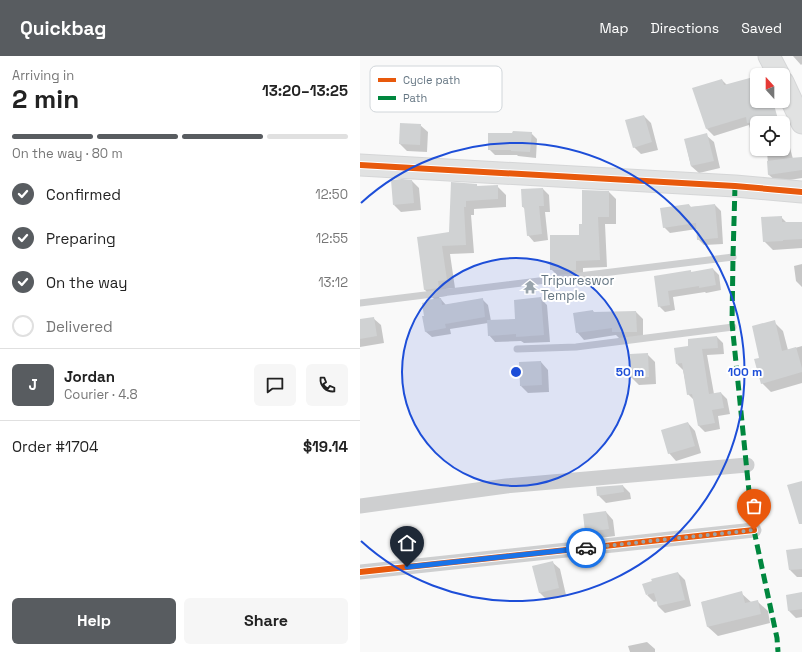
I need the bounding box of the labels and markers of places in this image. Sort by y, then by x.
place label: Tripureswor Temple [541,272,614,304]
temple icon: Tripureswor Temple [522,279,538,295]
centre of rings [509,365,523,379]
pin [737,489,771,530]
pin [390,526,424,567]

